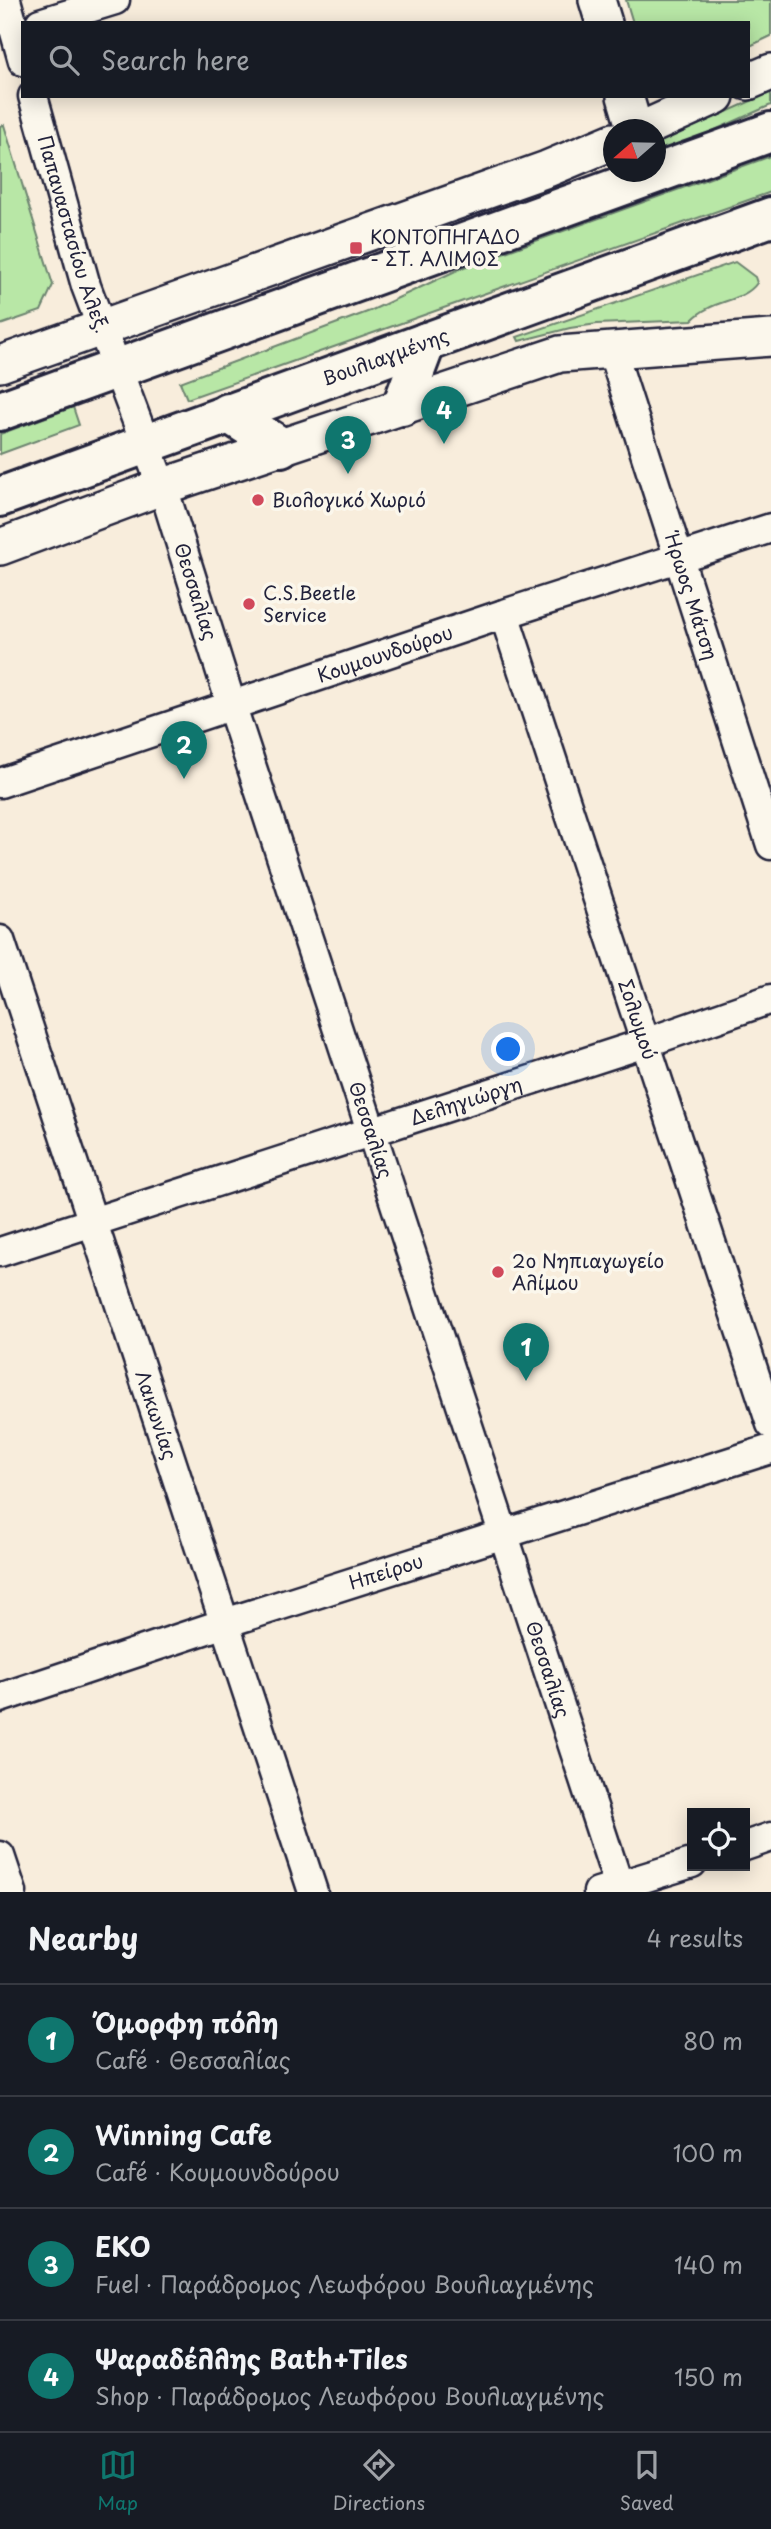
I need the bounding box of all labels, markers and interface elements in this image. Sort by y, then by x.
search box [21,21,750,98]
text: Search here [101,40,250,79]
icon: search [45,41,83,79]
north arrow [603,119,666,182]
street label: Παπαναστασίου Αλεξ. [32,132,117,337]
place label: ΚΟΝΤΟΠΗΓΑΔΟ - ΣΤ. ΑΛΙΜΟΣ [370,222,520,272]
marker: ΚΟΝΤΟΠΗΓΑΔΟ - ΣΤ. ΑΛΙΜΟΣ [348,240,364,256]
street label: Βουλιαγμένης [318,320,452,392]
pin: 4 [421,386,467,444]
pin: 3 [325,416,371,474]
place label: Βιολογικό Χωριό [272,485,426,513]
marker: Βιολογικό Χωριό [250,492,266,508]
street label: Ήρωος Μάτση [658,527,726,663]
street label: Θεσσαλίας [168,539,225,644]
place label: C.S.Beetle Service [263,578,356,628]
marker: C.S.Beetle Service [241,596,257,612]
street label: Κουμουνδούρου [313,617,456,689]
pin: 2 [161,721,207,779]
street label: Σολωμού [612,975,665,1063]
your location [491,1032,525,1066]
street label: Δεληγιώργη [406,1069,525,1131]
street label: Θεσσαλίας [343,1077,401,1182]
place label: 2ο Νηπιαγωγείο Αλίμου [512,1246,664,1296]
marker: 2ο Νηπιαγωγείο Αλίμου [490,1264,506,1280]
pin: 1 [503,1323,549,1381]
street label: Λακωνίας [129,1366,185,1463]
street label: Ηπείρου [345,1546,426,1596]
street label: Θεσσαλίας [520,1617,578,1721]
map controls [687,1808,750,1871]
button: locate [687,1808,750,1871]
text: Nearby [28,1915,138,1960]
text: 4 results [647,1920,743,1955]
text: Όμορφη πόλη [95,2003,278,2042]
text: 1 [46,2023,57,2058]
text: 80 m [683,2023,743,2058]
text: Café · Θεσσαλίας [95,2042,291,2077]
text: Winning Cafe [95,2115,272,2154]
text: 2 [43,2135,59,2170]
text: 100 m [673,2135,743,2170]
text: Café · Κουμουνδούρου [95,2154,340,2189]
text: EKO [95,2227,151,2266]
text: 3 [43,2247,59,2282]
text: 140 m [674,2247,743,2282]
text: Fuel · Παράδρομος Λεωφόρου Βουλιαγμένης [95,2266,594,2301]
text: Ψαραδέλλης Bath+Tiles [95,2339,408,2378]
text: 4 [43,2359,59,2394]
text: 150 m [674,2359,743,2394]
text: Shop · Παράδρομος Λεωφόρου Βουλιαγμένης [95,2378,604,2413]
tab: Map [97,2446,138,2516]
tab: Directions [333,2446,425,2516]
tab: Saved [620,2446,674,2516]

